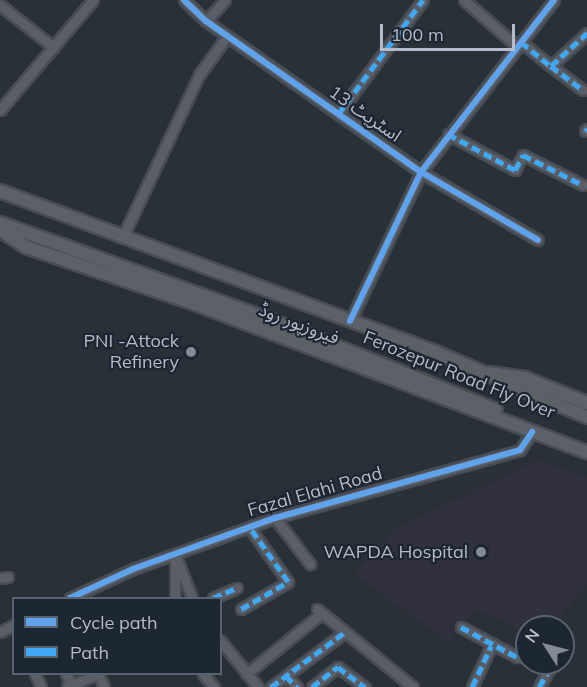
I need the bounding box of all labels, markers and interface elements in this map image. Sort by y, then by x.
scale bar [383,12,518,50]
text: 100 m [391,23,444,46]
street label: اسٹریٹ 13 [325,81,405,147]
street label: فیروزپور روڈ [256,299,342,349]
street label: Ferozepur Road Fly Over [360,327,558,423]
place label: PNI -Attock Refinery [83,331,179,374]
marker: PNI -Attock Refinery [184,345,198,359]
street label: Fazal Elahi Road [245,462,385,522]
place label: WAPDA Hospital [323,541,468,563]
marker: WAPDA Hospital [472,543,490,561]
legend [12,597,222,675]
text: Cycle path [70,611,157,634]
north arrow [515,615,575,675]
text: N [520,625,544,646]
text: Path [70,641,109,664]

